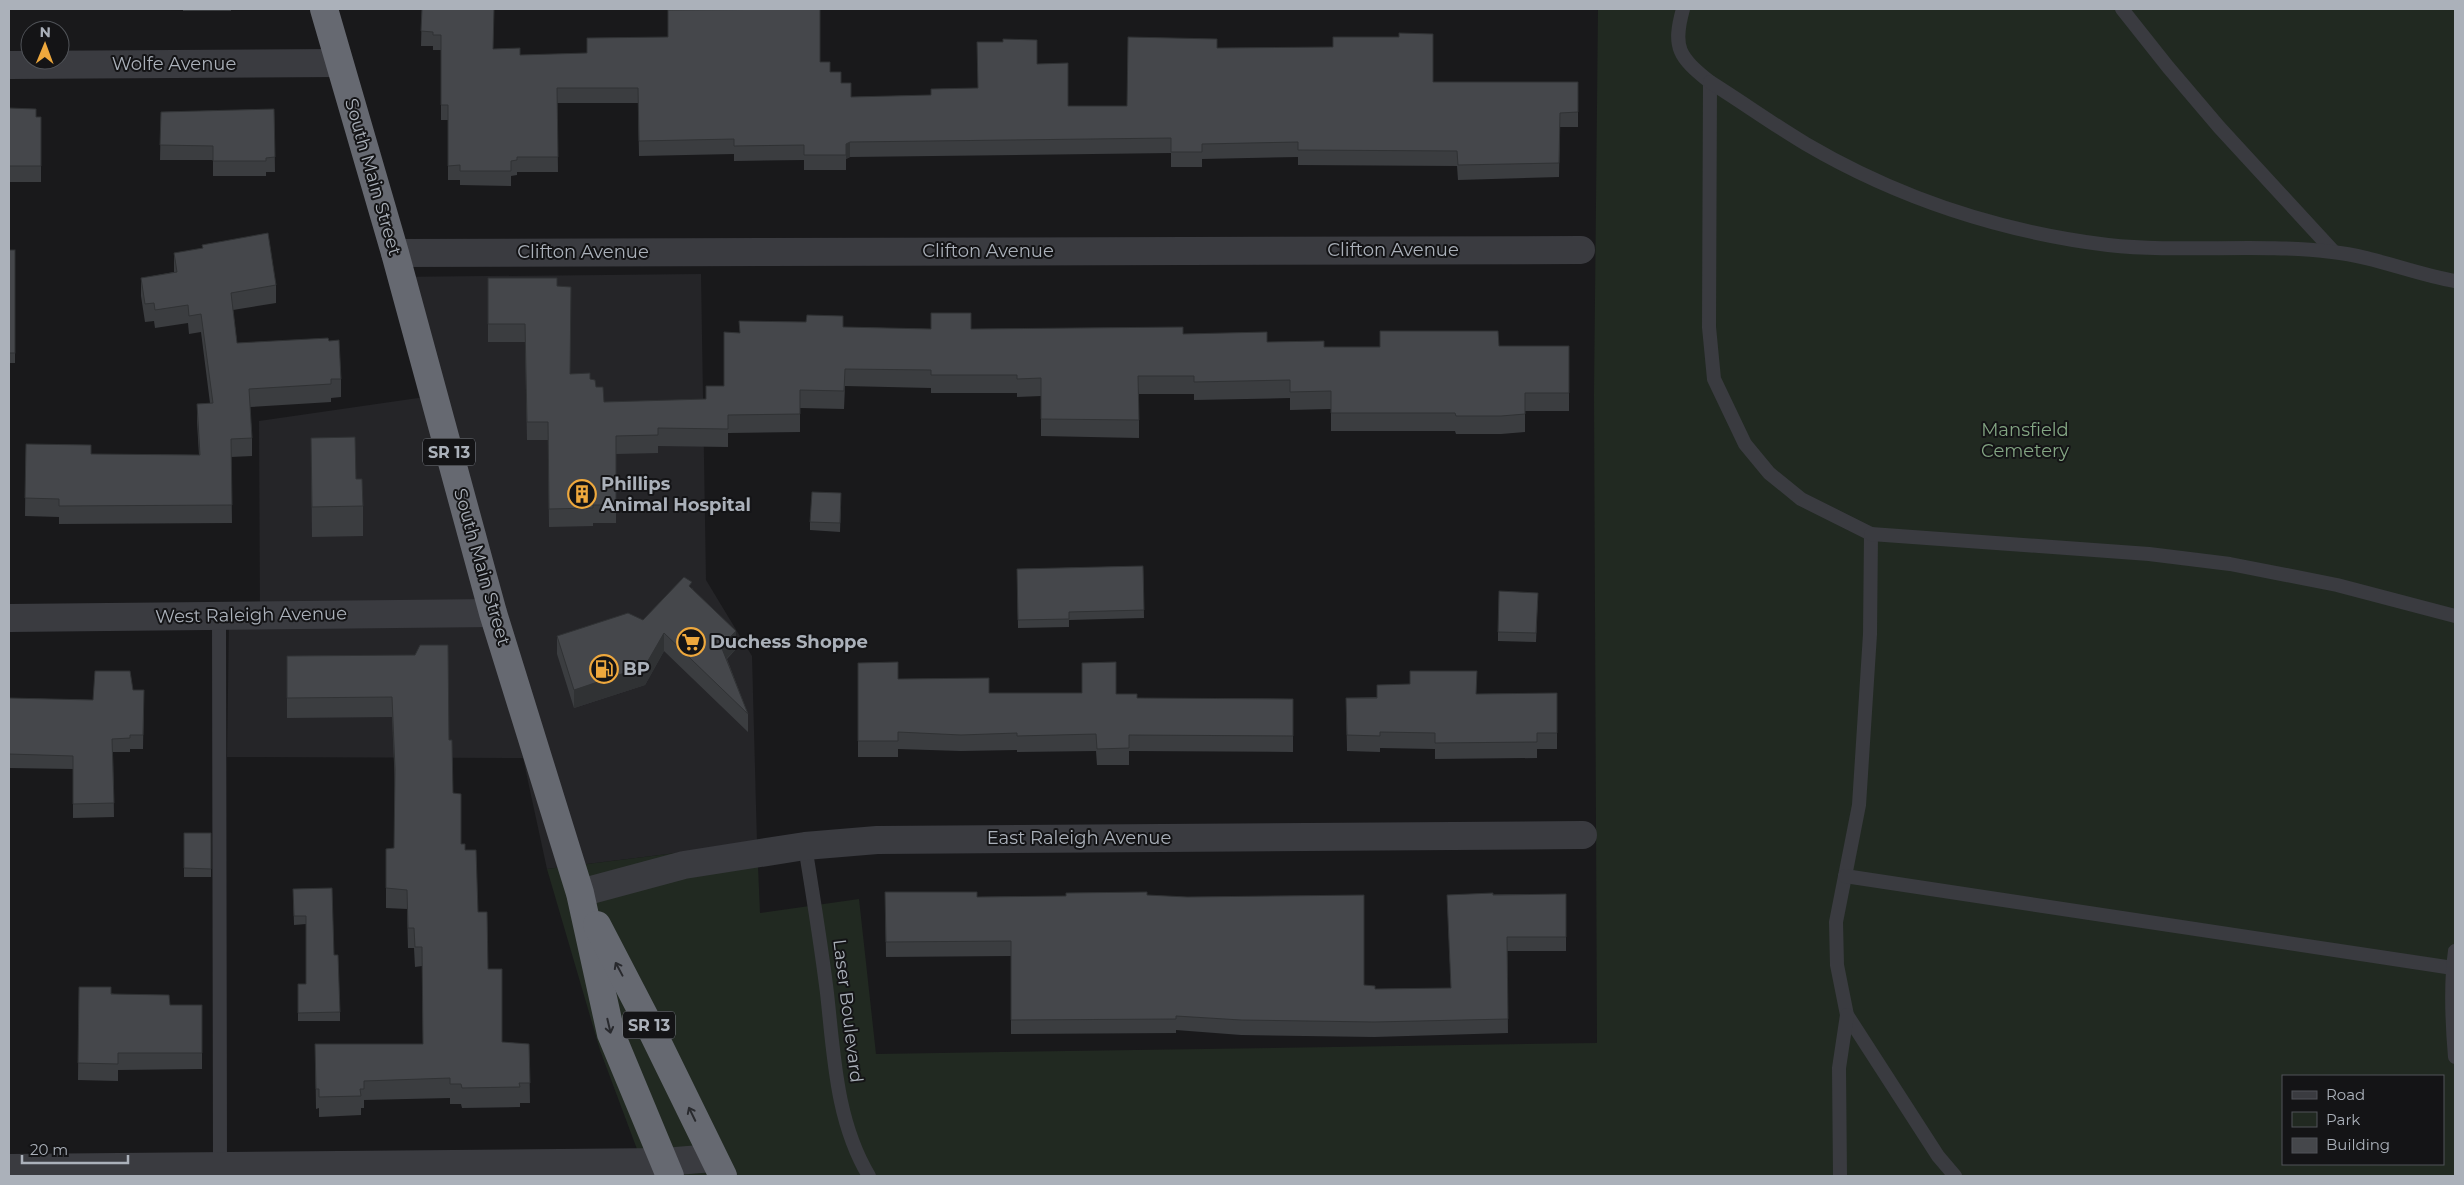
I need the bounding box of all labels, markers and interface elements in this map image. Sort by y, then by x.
north arrow [20,20,70,70]
text: N [39,23,51,41]
street label: Wolfe Avenue [112,53,236,75]
street label: South Main Street [340,96,406,258]
street label: Clifton Avenue [1327,239,1459,261]
street label: Clifton Avenue [922,240,1054,262]
street label: Clifton Avenue [517,241,649,263]
park label: Mansfield Cemetery [1981,419,2069,462]
road number: SR 13 [423,438,475,466]
place label: Phillips Animal Hospital [600,473,751,516]
building icon: Phillips Animal Hospital [567,479,597,509]
street label: South Main Street [449,486,515,648]
street label: West Raleigh Avenue [155,602,347,628]
supermarket icon: Duchess Shoppe [676,627,706,657]
place label: Duchess Shoppe [710,631,868,653]
fuel station icon: BP [589,654,619,684]
place label: BP [623,658,650,680]
street label: East Raleigh Avenue [987,827,1171,849]
street label: Laser Boulevard [828,938,868,1084]
one-way arrow [614,962,623,977]
road number: SR 13 [623,1012,675,1038]
one-way arrow [605,1018,614,1034]
legend [2282,1075,2444,1165]
text: Road [2326,1085,2365,1104]
one-way arrow [687,1107,696,1122]
text: Park [2326,1110,2360,1129]
scale bar [22,1132,129,1164]
text: Building [2326,1135,2390,1154]
text: 20 m [30,1140,68,1159]

